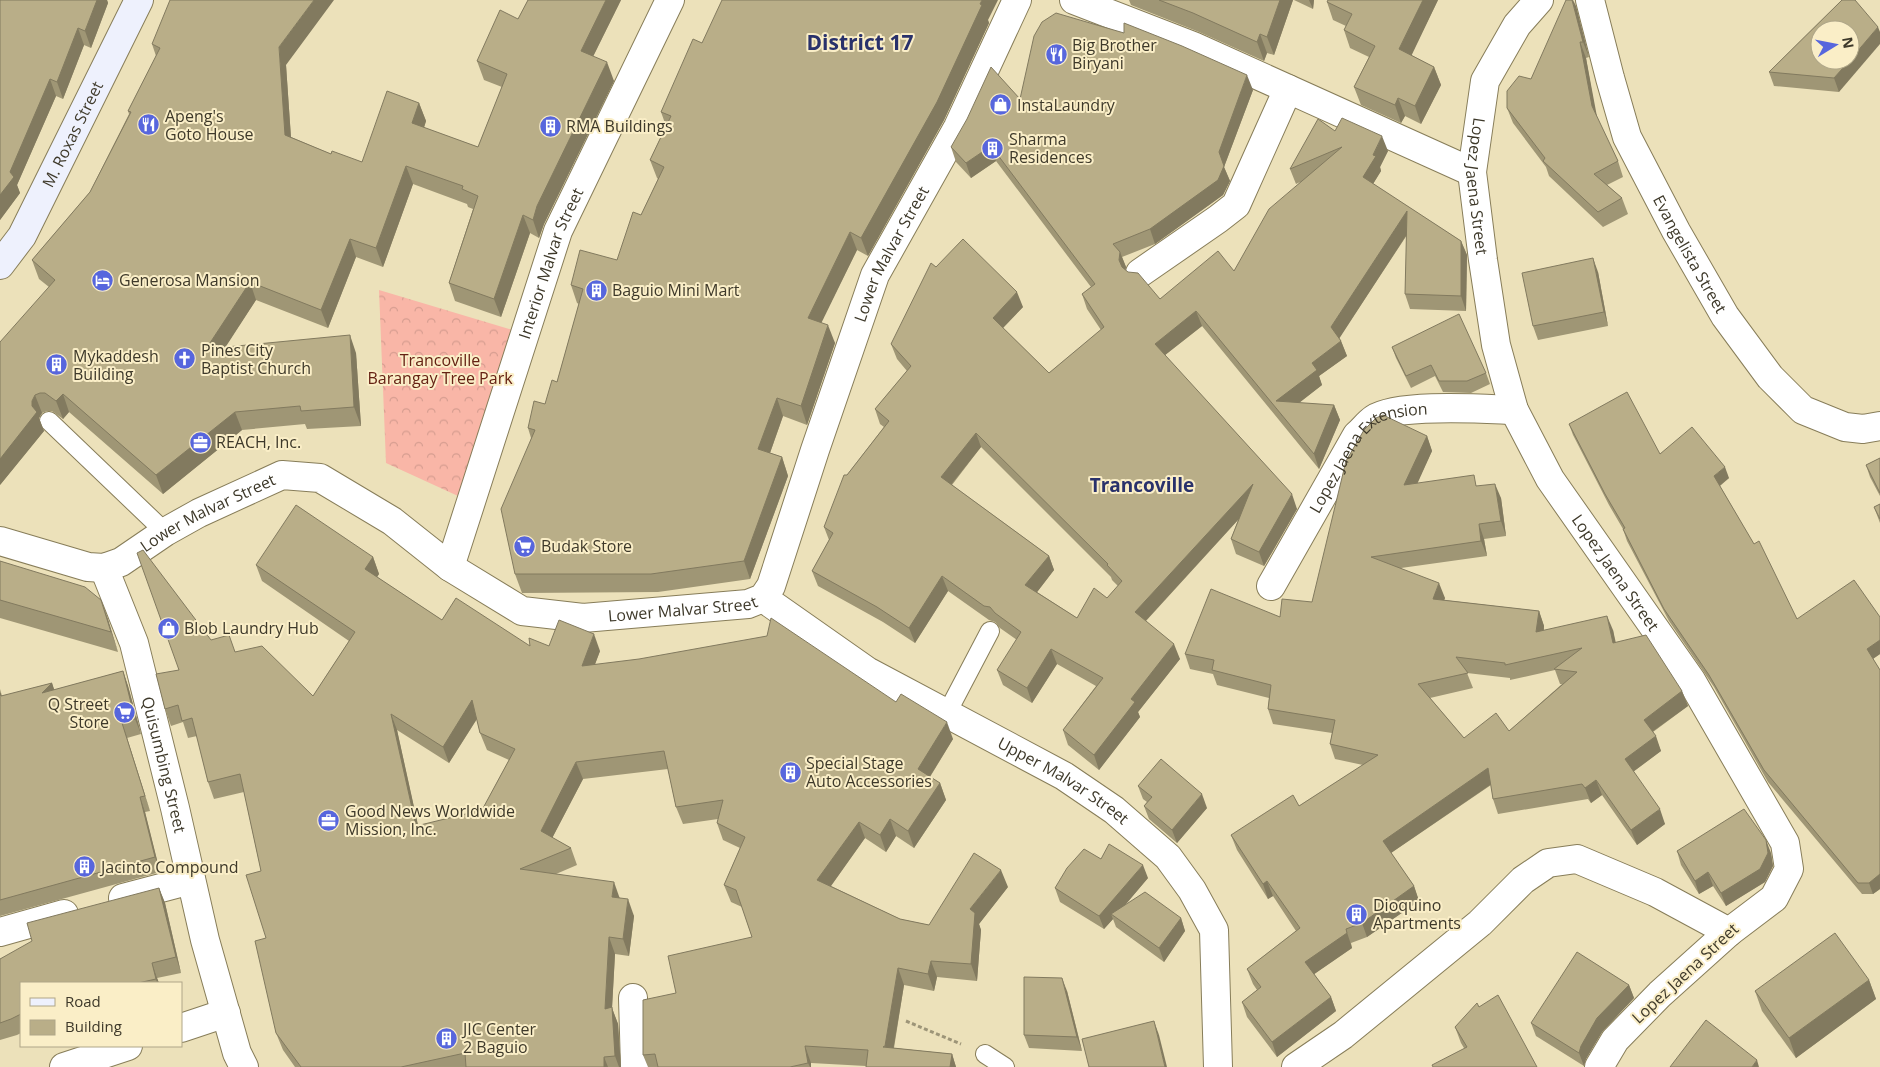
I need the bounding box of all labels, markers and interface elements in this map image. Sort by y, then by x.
north arrow [1810,20,1860,70]
district label: District 17 [807,28,913,56]
place label: Big Brother Biryani [1072,34,1157,74]
text: N [1838,35,1859,50]
restaurant icon: Big Brother Biryani [1044,42,1068,66]
street label: M. Roxas Street [37,77,108,191]
shop icon: InstaLaundry [989,93,1013,117]
place label: InstaLaundry [1017,94,1116,116]
place label: Apeng's Goto House [165,105,254,145]
restaurant icon: Apeng's Goto House [137,113,161,137]
building icon: RMA Buildings [538,114,562,138]
place label: RMA Buildings [566,115,673,137]
street label: Lopez Jaena Street [1461,116,1493,256]
place label: Sharma Residences [1009,128,1092,168]
building icon: Sharma Residences [981,136,1005,160]
street label: Lower Malvar Street [849,182,934,325]
street label: Interior Malvar Street [513,184,588,342]
street label: Evangelista Street [1648,191,1732,318]
hotel icon: Generosa Mansion [91,268,115,292]
place label: Generosa Mansion [119,269,259,291]
building icon: Baguio Mini Mart [584,278,608,302]
place label: Baguio Mini Mart [612,279,740,301]
place label: Pines City Baptist Church [201,339,311,379]
place label: Mykaddesh Building [73,345,159,385]
church icon: Pines City Baptist Church [173,347,197,371]
park label: Trancoville Barangay Tree Park [367,349,513,389]
building icon: Mykaddesh Building [45,353,69,377]
street label: Lopez Jaena Extension [1304,398,1428,517]
office icon: REACH, Inc. [188,430,212,454]
place label: REACH, Inc. [216,431,301,453]
street label: Lower Malvar Street [136,468,279,557]
district label: Trancoville [1090,472,1194,498]
street label: Lopez Jaena Street [1567,510,1665,636]
supermarket icon: Budak Store [513,534,537,558]
place label: Budak Store [541,535,632,557]
street label: Lower Malvar Street [607,590,761,627]
shop icon: Blob Laundry Hub [156,616,180,640]
place label: Blob Laundry Hub [184,617,319,639]
place label: Q Street Store [48,693,109,733]
street label: Quisumbing Street [137,694,191,835]
supermarket icon: Q Street Store [113,701,137,725]
street label: Upper Malvar Street [994,732,1134,829]
place label: Special Stage Auto Accessories [806,752,932,792]
building icon: Special Stage Auto Accessories [778,760,802,784]
place label: Good News Worldwide Mission, Inc. [345,800,515,840]
office icon: Good News Worldwide Mission, Inc. [317,808,341,832]
building icon: Jacinto Compound [73,855,97,879]
place label: Jacinto Compound [99,856,239,878]
place label: Dioquino Apartments [1373,894,1461,934]
building icon: Dioquino Apartments [1345,902,1369,926]
street label: Lopez Jaena Street [1627,918,1743,1028]
legend [20,982,182,1047]
text: Road [65,991,101,1011]
text: Building [65,1016,122,1036]
place label: JIC Center 2 Baguio [461,1018,537,1058]
building icon: JIC Center 2 Baguio [435,1026,459,1050]

